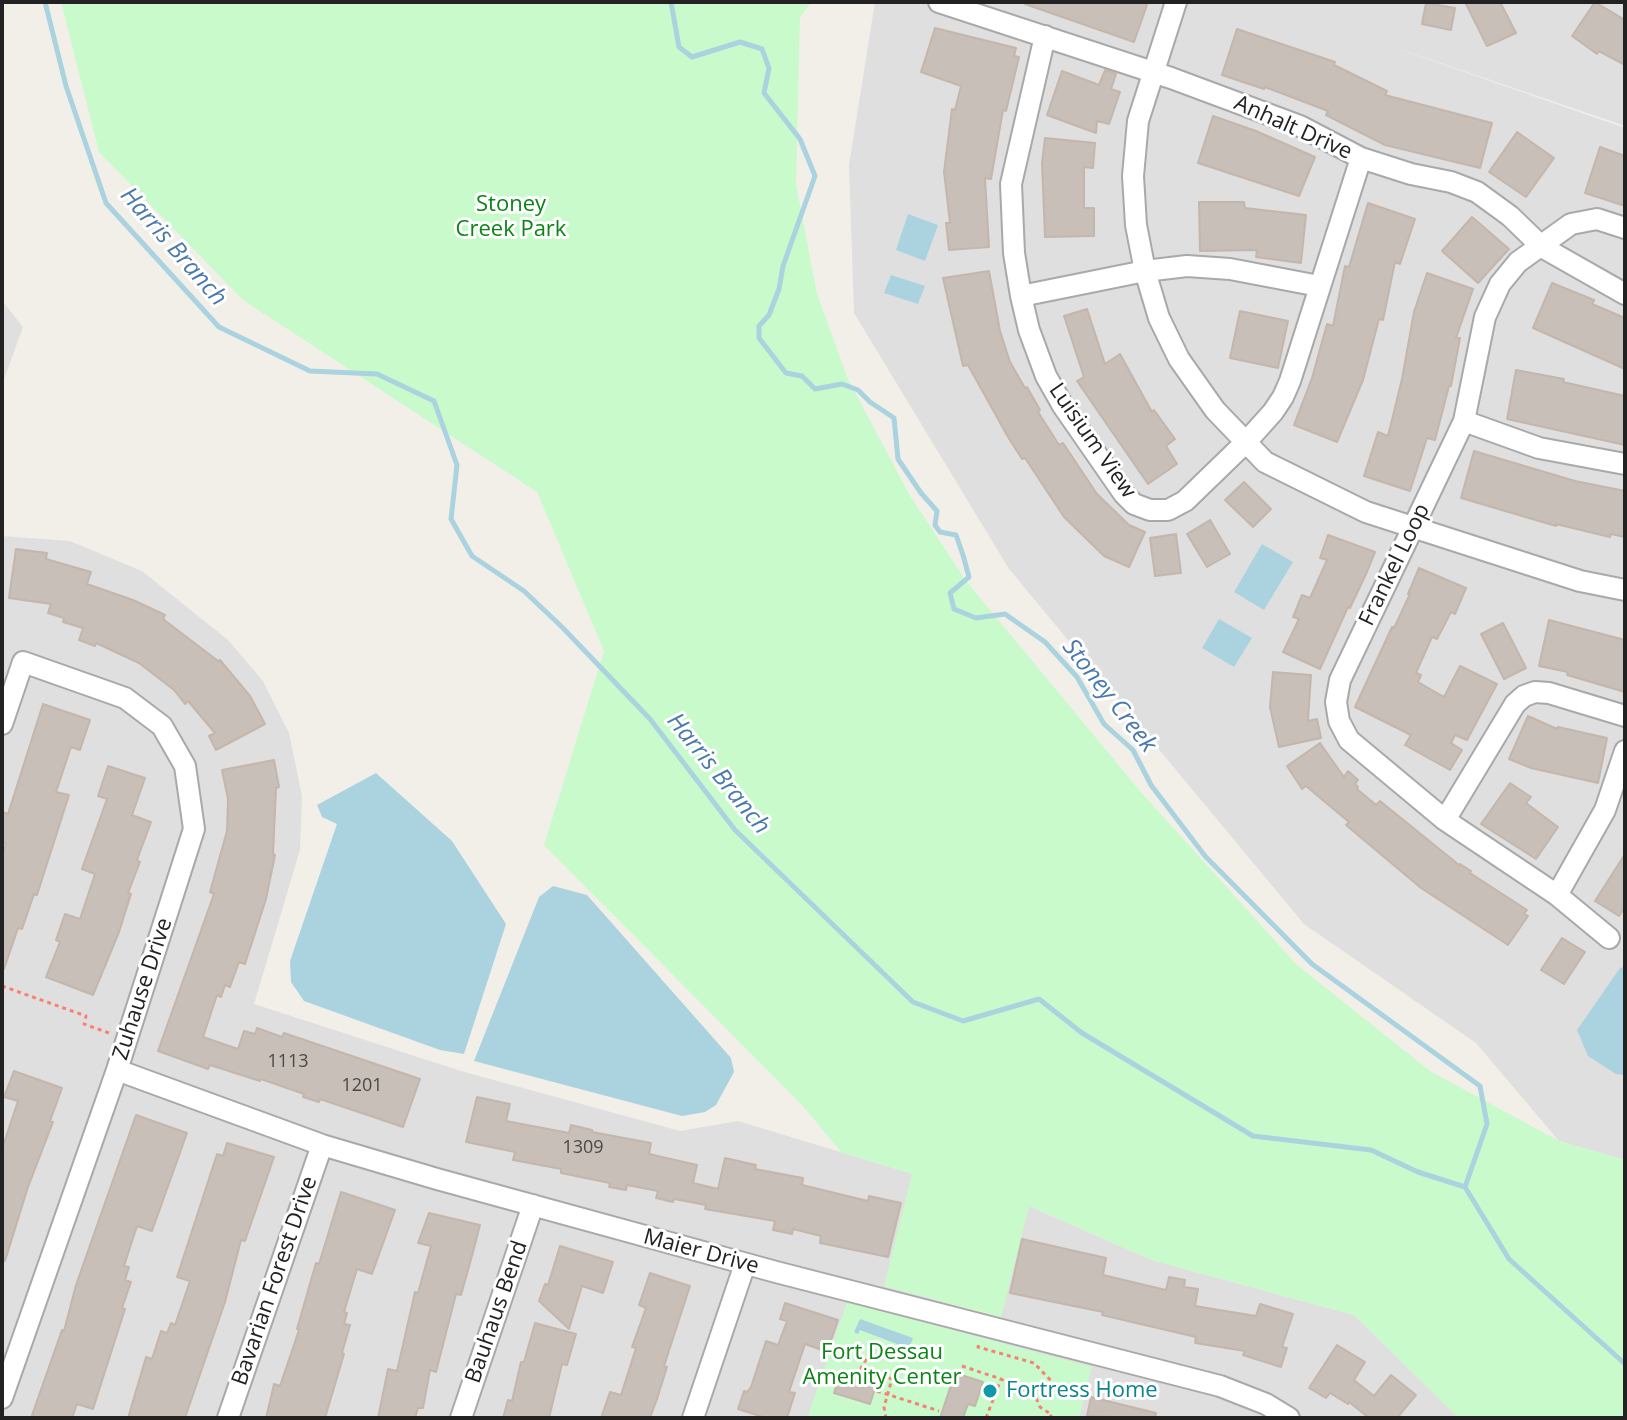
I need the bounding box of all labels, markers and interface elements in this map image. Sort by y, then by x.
street label: Anhalt Drive [1230,90,1356,166]
water label: Harris Branch [114,182,232,312]
park label: Stoney Creek Park [456,192,566,244]
street label: Luisium View [1043,378,1141,504]
street label: Frankel Loop [1354,500,1436,630]
water label: Stoney Creek [1056,634,1162,758]
water label: Harris Branch [660,708,776,840]
street label: Zuhause Drive [108,915,178,1063]
house number: 1113 [267,1051,309,1073]
house number: 1201 [341,1075,383,1097]
house number: 1309 [562,1137,604,1159]
street label: Bavarian Forest Drive [227,1173,323,1389]
street label: Maier Drive [640,1224,762,1280]
street label: Bauhaus Bend [460,1237,534,1387]
park label: Fort Dessau Amenity Center [802,1340,962,1392]
place label: Fortress Home [1006,1378,1158,1404]
marker: Fortress Home [981,1382,999,1400]

